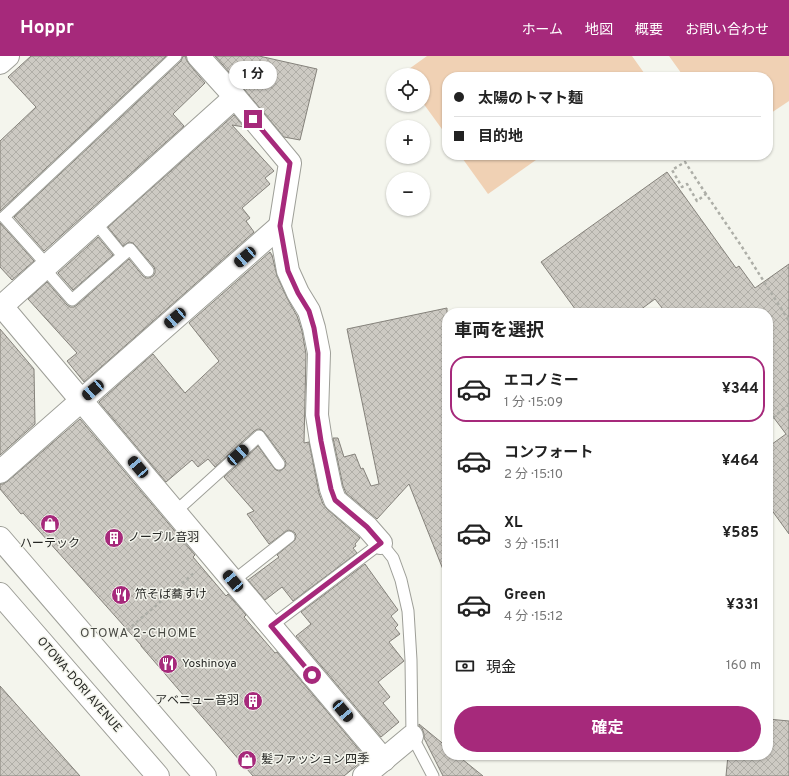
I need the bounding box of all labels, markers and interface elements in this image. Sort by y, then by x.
text: Hoppr [20,16,74,40]
text: ホーム [521,22,563,39]
text: 地図 [585,22,613,39]
text: 概要 [635,22,663,39]
text: お問い合わせ [685,22,769,39]
callout: 1 分 [229,61,277,89]
text: 1 分 [242,67,264,83]
map controls [386,68,430,216]
button: locate [386,68,430,112]
text: 太陽のトマト麺 [478,90,583,109]
route end [244,110,262,128]
button: + [386,120,430,164]
text: 目的地 [478,128,523,147]
button: − [386,172,430,216]
car [232,245,258,269]
car [162,306,188,330]
text: 車両を選択 [454,320,544,343]
icon: car [456,371,492,407]
text: エコノミー [504,372,579,391]
car [80,378,106,402]
text: ¥344 [722,380,759,399]
text: 1 分 · 15:09 [504,395,563,411]
car [225,443,251,467]
icon: car [456,443,492,479]
text: コンフォート [504,444,594,463]
text: ¥464 [721,452,759,471]
car [126,454,150,480]
text: 2 分 · 15:10 [504,467,563,483]
shop icon: ハーテック [39,513,61,535]
text: XL [504,514,522,533]
icon: car [456,515,492,551]
text: ¥585 [722,524,759,543]
building icon: ノーブル音羽 [103,527,125,549]
place label: ノーブル音羽 [128,530,199,546]
place label: ハーテック [20,536,80,552]
text: 3 分 · 15:11 [504,537,560,553]
car [221,568,245,594]
restaurant icon: 笊そば蕎すけ [110,584,132,606]
text: Green [504,586,546,605]
place label: 笊そば蕎すけ [135,587,207,603]
icon: car [456,587,492,623]
text: ¥331 [726,596,759,615]
text: 4 分 · 15:12 [504,609,563,625]
district label: OTOWA 2-CHOME [80,626,198,642]
street label: OTOWA-DORI AVENUE [33,634,125,736]
restaurant icon: Yoshinoya [157,653,179,675]
icon: cash [454,655,476,677]
place label: Yoshinoya [182,656,237,672]
text: 160 m [726,658,761,674]
text: 現金 [486,659,516,678]
route start [303,666,321,684]
building icon: アベニュー音羽 [242,690,264,712]
place label: アベニュー音羽 [155,693,239,709]
car [331,698,355,724]
button: 確定 [454,706,761,752]
shop icon: 髪ファッション四季 [236,749,258,771]
place label: 髪ファッション四季 [261,752,369,768]

